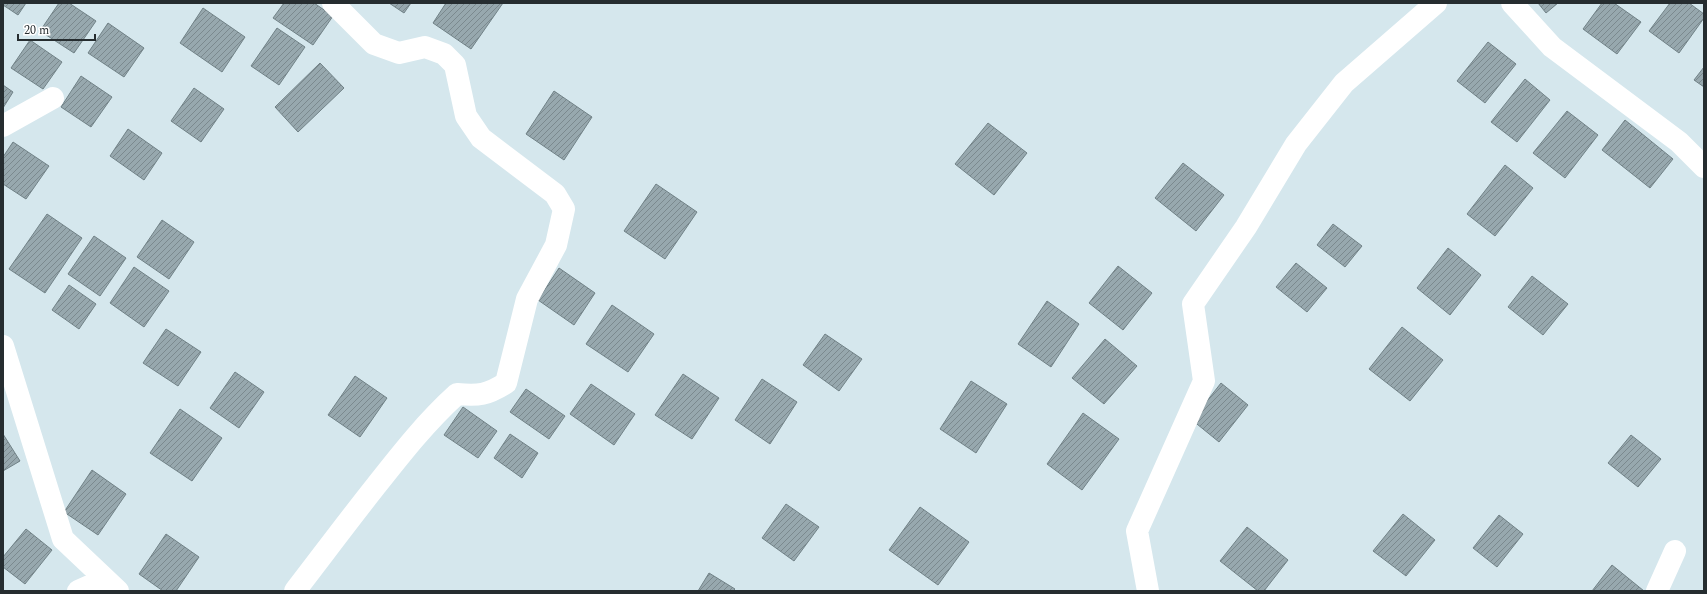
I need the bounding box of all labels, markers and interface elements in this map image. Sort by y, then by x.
scale bar [18,16,95,42]
text: 20 m [24,21,49,40]

